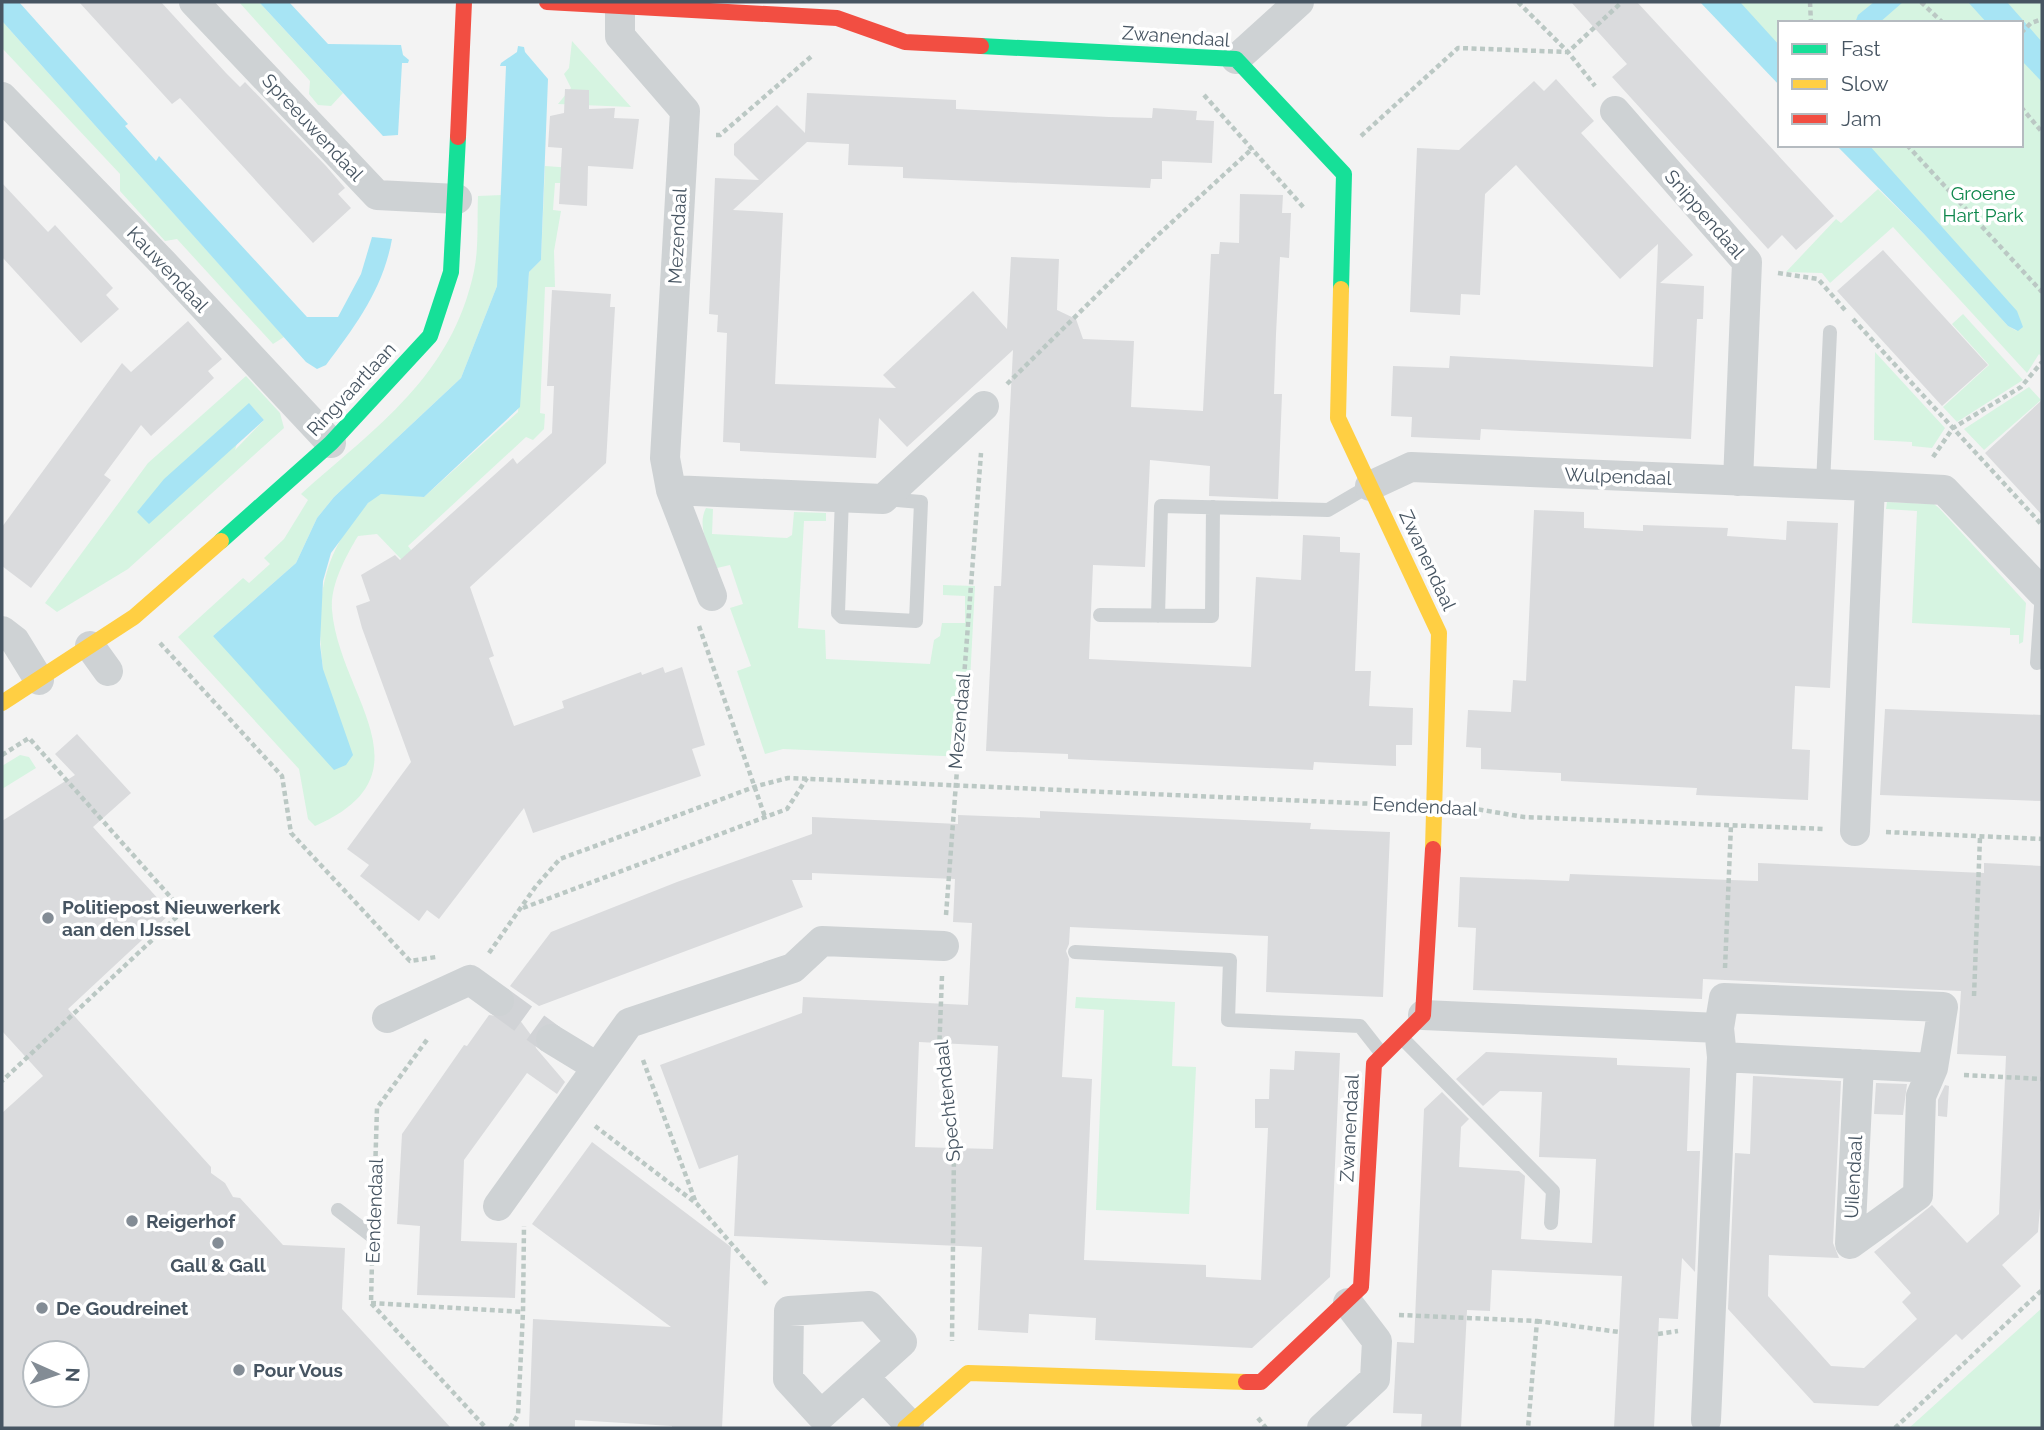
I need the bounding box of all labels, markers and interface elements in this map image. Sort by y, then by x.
street label: Zwanendaal [1121,21,1232,51]
legend [1778,21,2023,147]
text: Fast [1841,36,1881,61]
street label: Spreeuwendaal [258,69,369,186]
text: Slow [1841,71,1889,96]
text: Jam [1841,106,1882,131]
street label: Snippendaal [1661,165,1750,263]
park label: Groene Hart Park [1943,182,2023,226]
street label: Mezendaal [663,186,691,285]
street label: Kauwendaal [123,222,214,317]
street label: Ringvaartlaan [302,338,400,440]
street label: Wulpendaal [1564,463,1673,489]
street label: Zwanendaal [1395,506,1461,614]
street label: Mezendaal [944,671,974,770]
street label: Eendendaal [1372,792,1479,820]
place label: Politiepost Nieuwerkerk aan den IJssel [62,896,281,940]
marker: Politiepost Nieuwerkerk aan den IJssel [40,910,56,926]
street label: Spechtendaal [930,1038,964,1163]
street label: Zwanendaal [1335,1073,1363,1183]
street label: Uilendaal [1840,1134,1866,1219]
street label: Eendendaal [361,1157,387,1264]
place label: Reigerhof [146,1210,236,1232]
marker: Reigerhof [124,1213,140,1229]
marker: Gall & Gall [210,1235,226,1251]
place label: Gall & Gall [170,1254,267,1276]
place label: De Goudreinet [56,1297,189,1319]
marker: De Goudreinet [34,1300,50,1316]
north arrow [21,1339,91,1409]
place label: Pour Vous [253,1359,343,1381]
marker: Pour Vous [231,1362,247,1378]
text: N [62,1367,84,1383]

